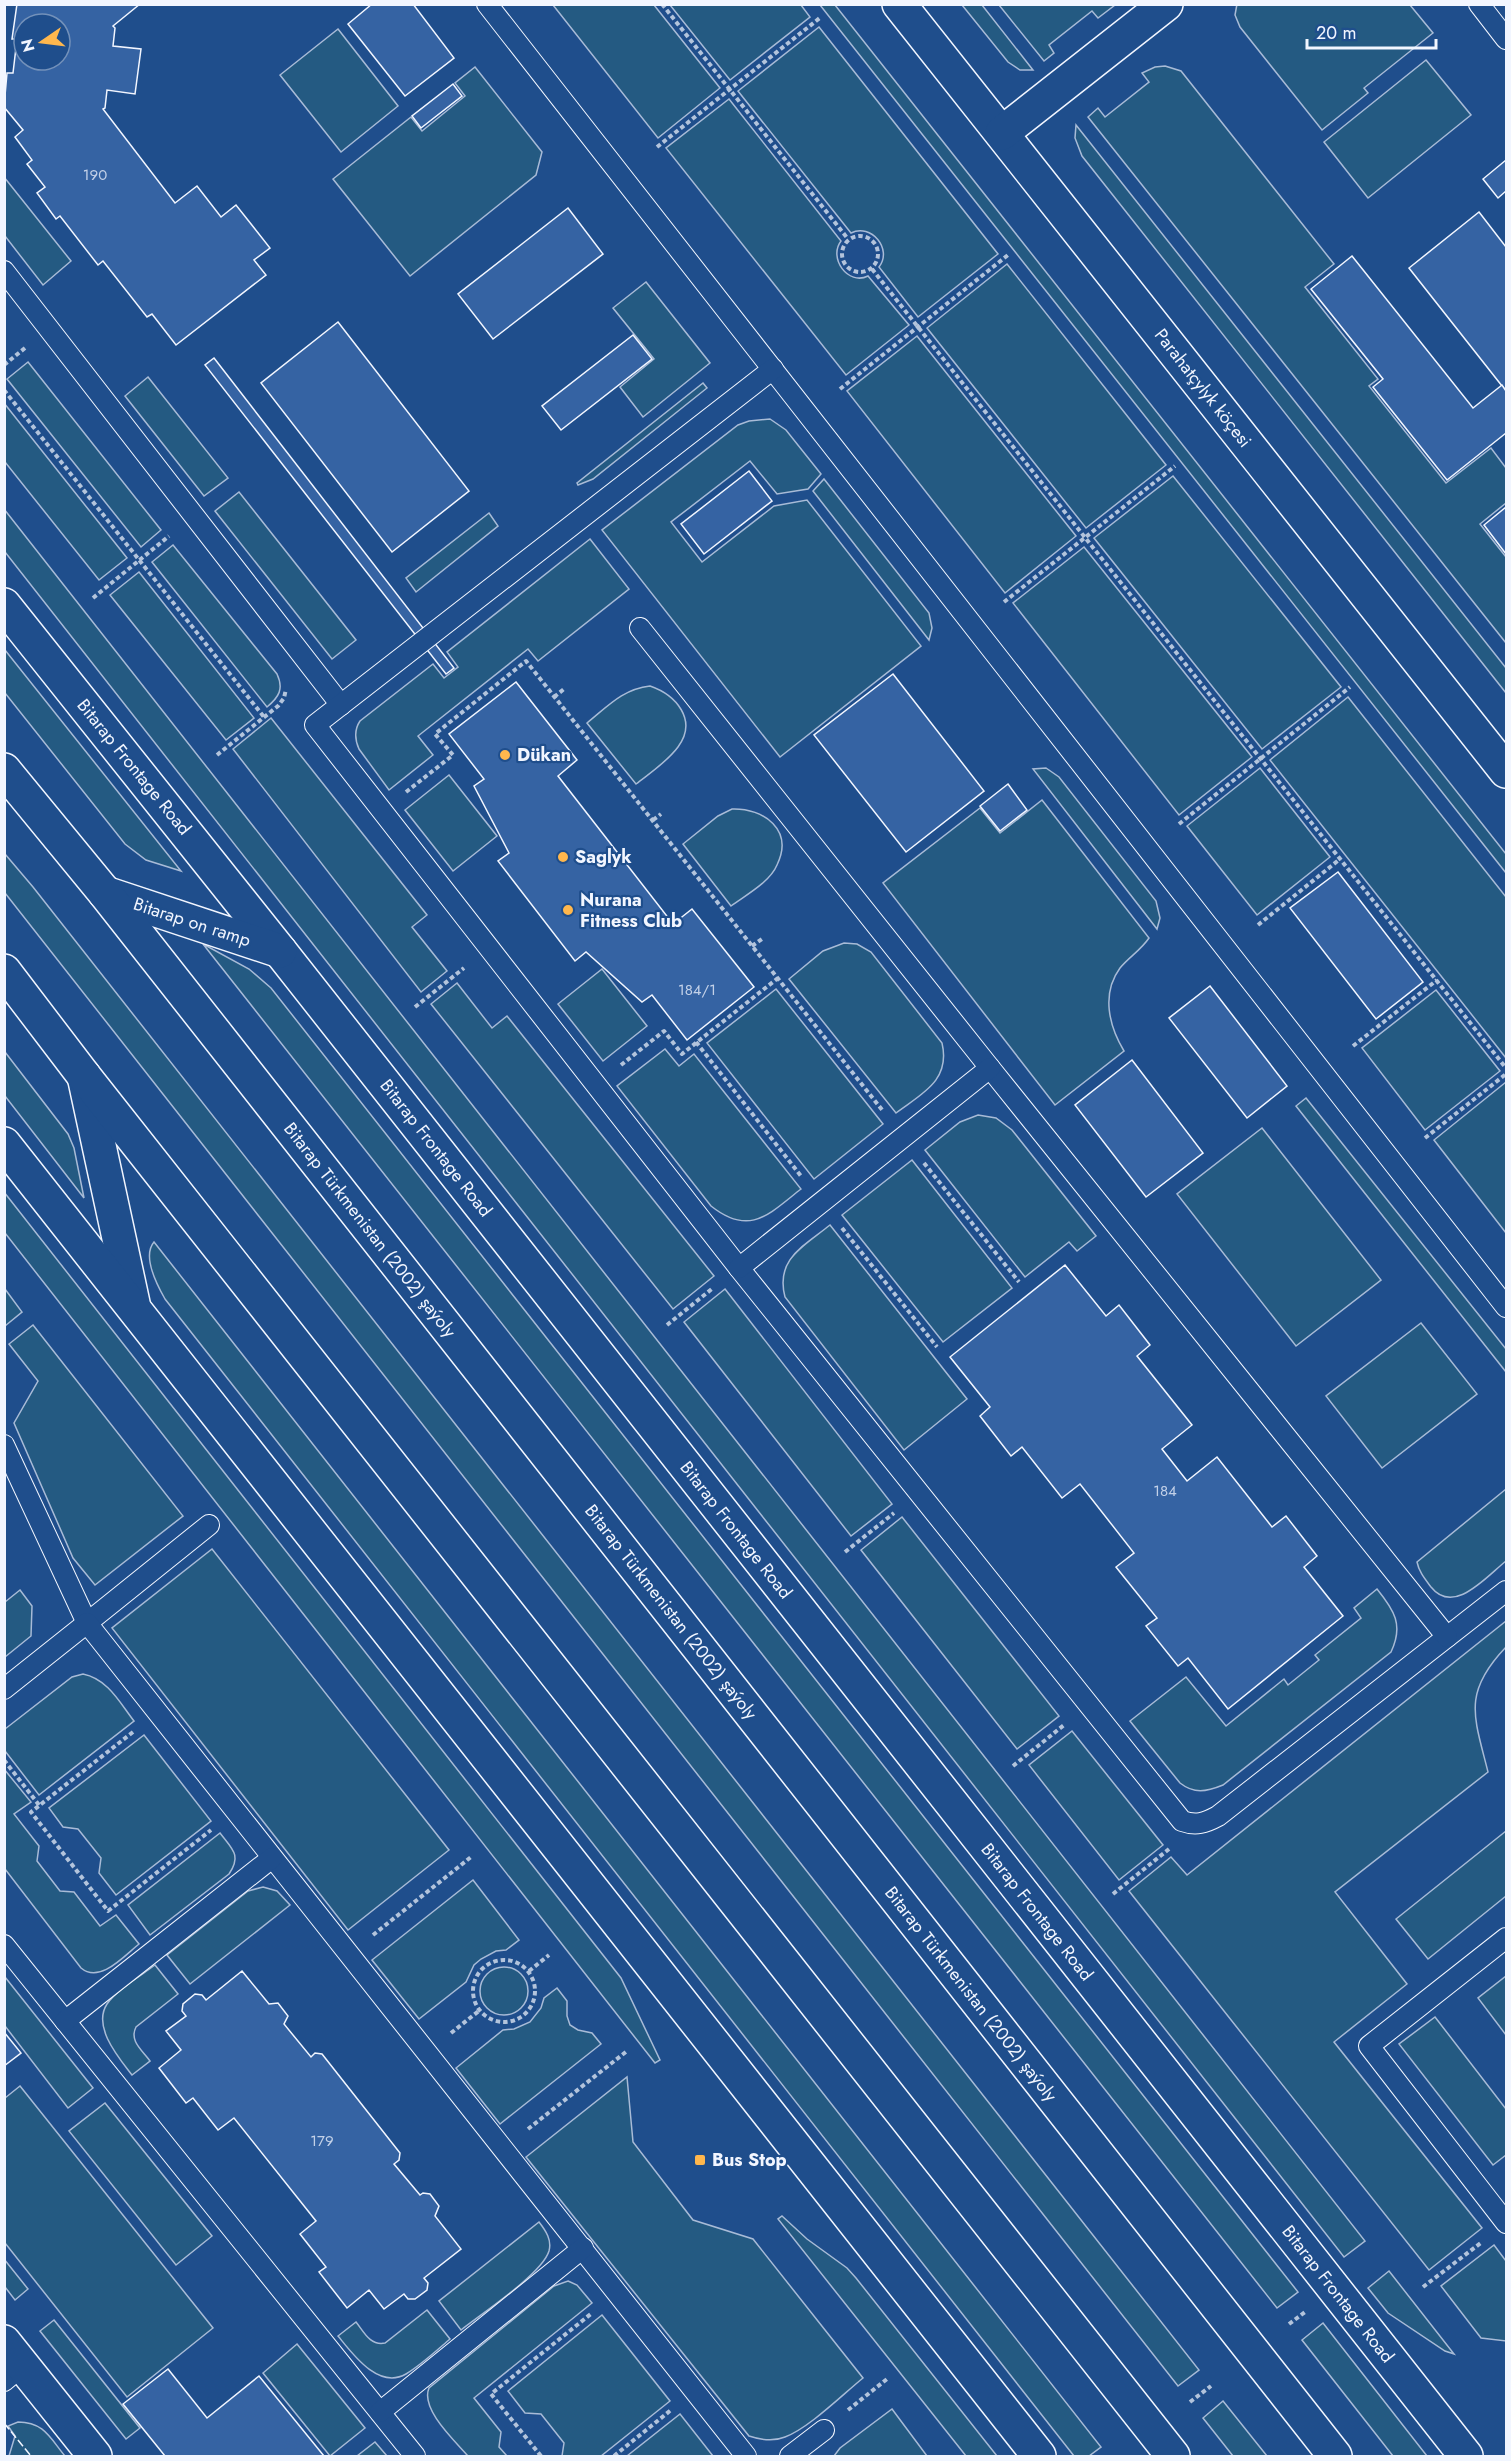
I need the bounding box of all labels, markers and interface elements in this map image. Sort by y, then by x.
north arrow [12,12,72,72]
scale bar [1307,12,1436,50]
text: 20 m [1316,20,1356,46]
text: N [15,37,41,54]
house number: 190 [83,164,107,186]
street label: Parahatçylyk köçesi [1148,323,1258,453]
street label: Bitarap Frontage Road [71,693,197,841]
place label: Dükan [517,742,571,768]
marker: Dükan [498,748,512,762]
place label: Saglyk [575,844,632,870]
marker: Saglyk [556,850,570,864]
place label: Nurana Fitness Club [580,887,682,934]
street label: Bitarap on ramp [130,891,254,953]
marker: Nurana Fitness Club [561,903,575,917]
house number: 184/1 [678,979,716,1001]
street label: Bitarap Frontage Road [374,1074,498,1222]
street label: Bitarap Türkmenistan (2002) şaýoly [278,1117,462,1343]
street label: Bitarap Frontage Road [674,1456,798,1604]
house number: 184 [1153,1480,1177,1502]
street label: Bitarap Türkmenistan (2002) şaýoly [579,1499,763,1725]
street label: Bitarap Frontage Road [975,1838,1099,1986]
street label: Bitarap Türkmenistan (2002) şaýoly [879,1881,1063,2107]
house number: 179 [310,2130,334,2152]
place label: Bus Stop [712,2147,787,2173]
marker: Bus Stop [693,2153,707,2167]
street label: Bitarap Frontage Road [1276,2220,1400,2368]

